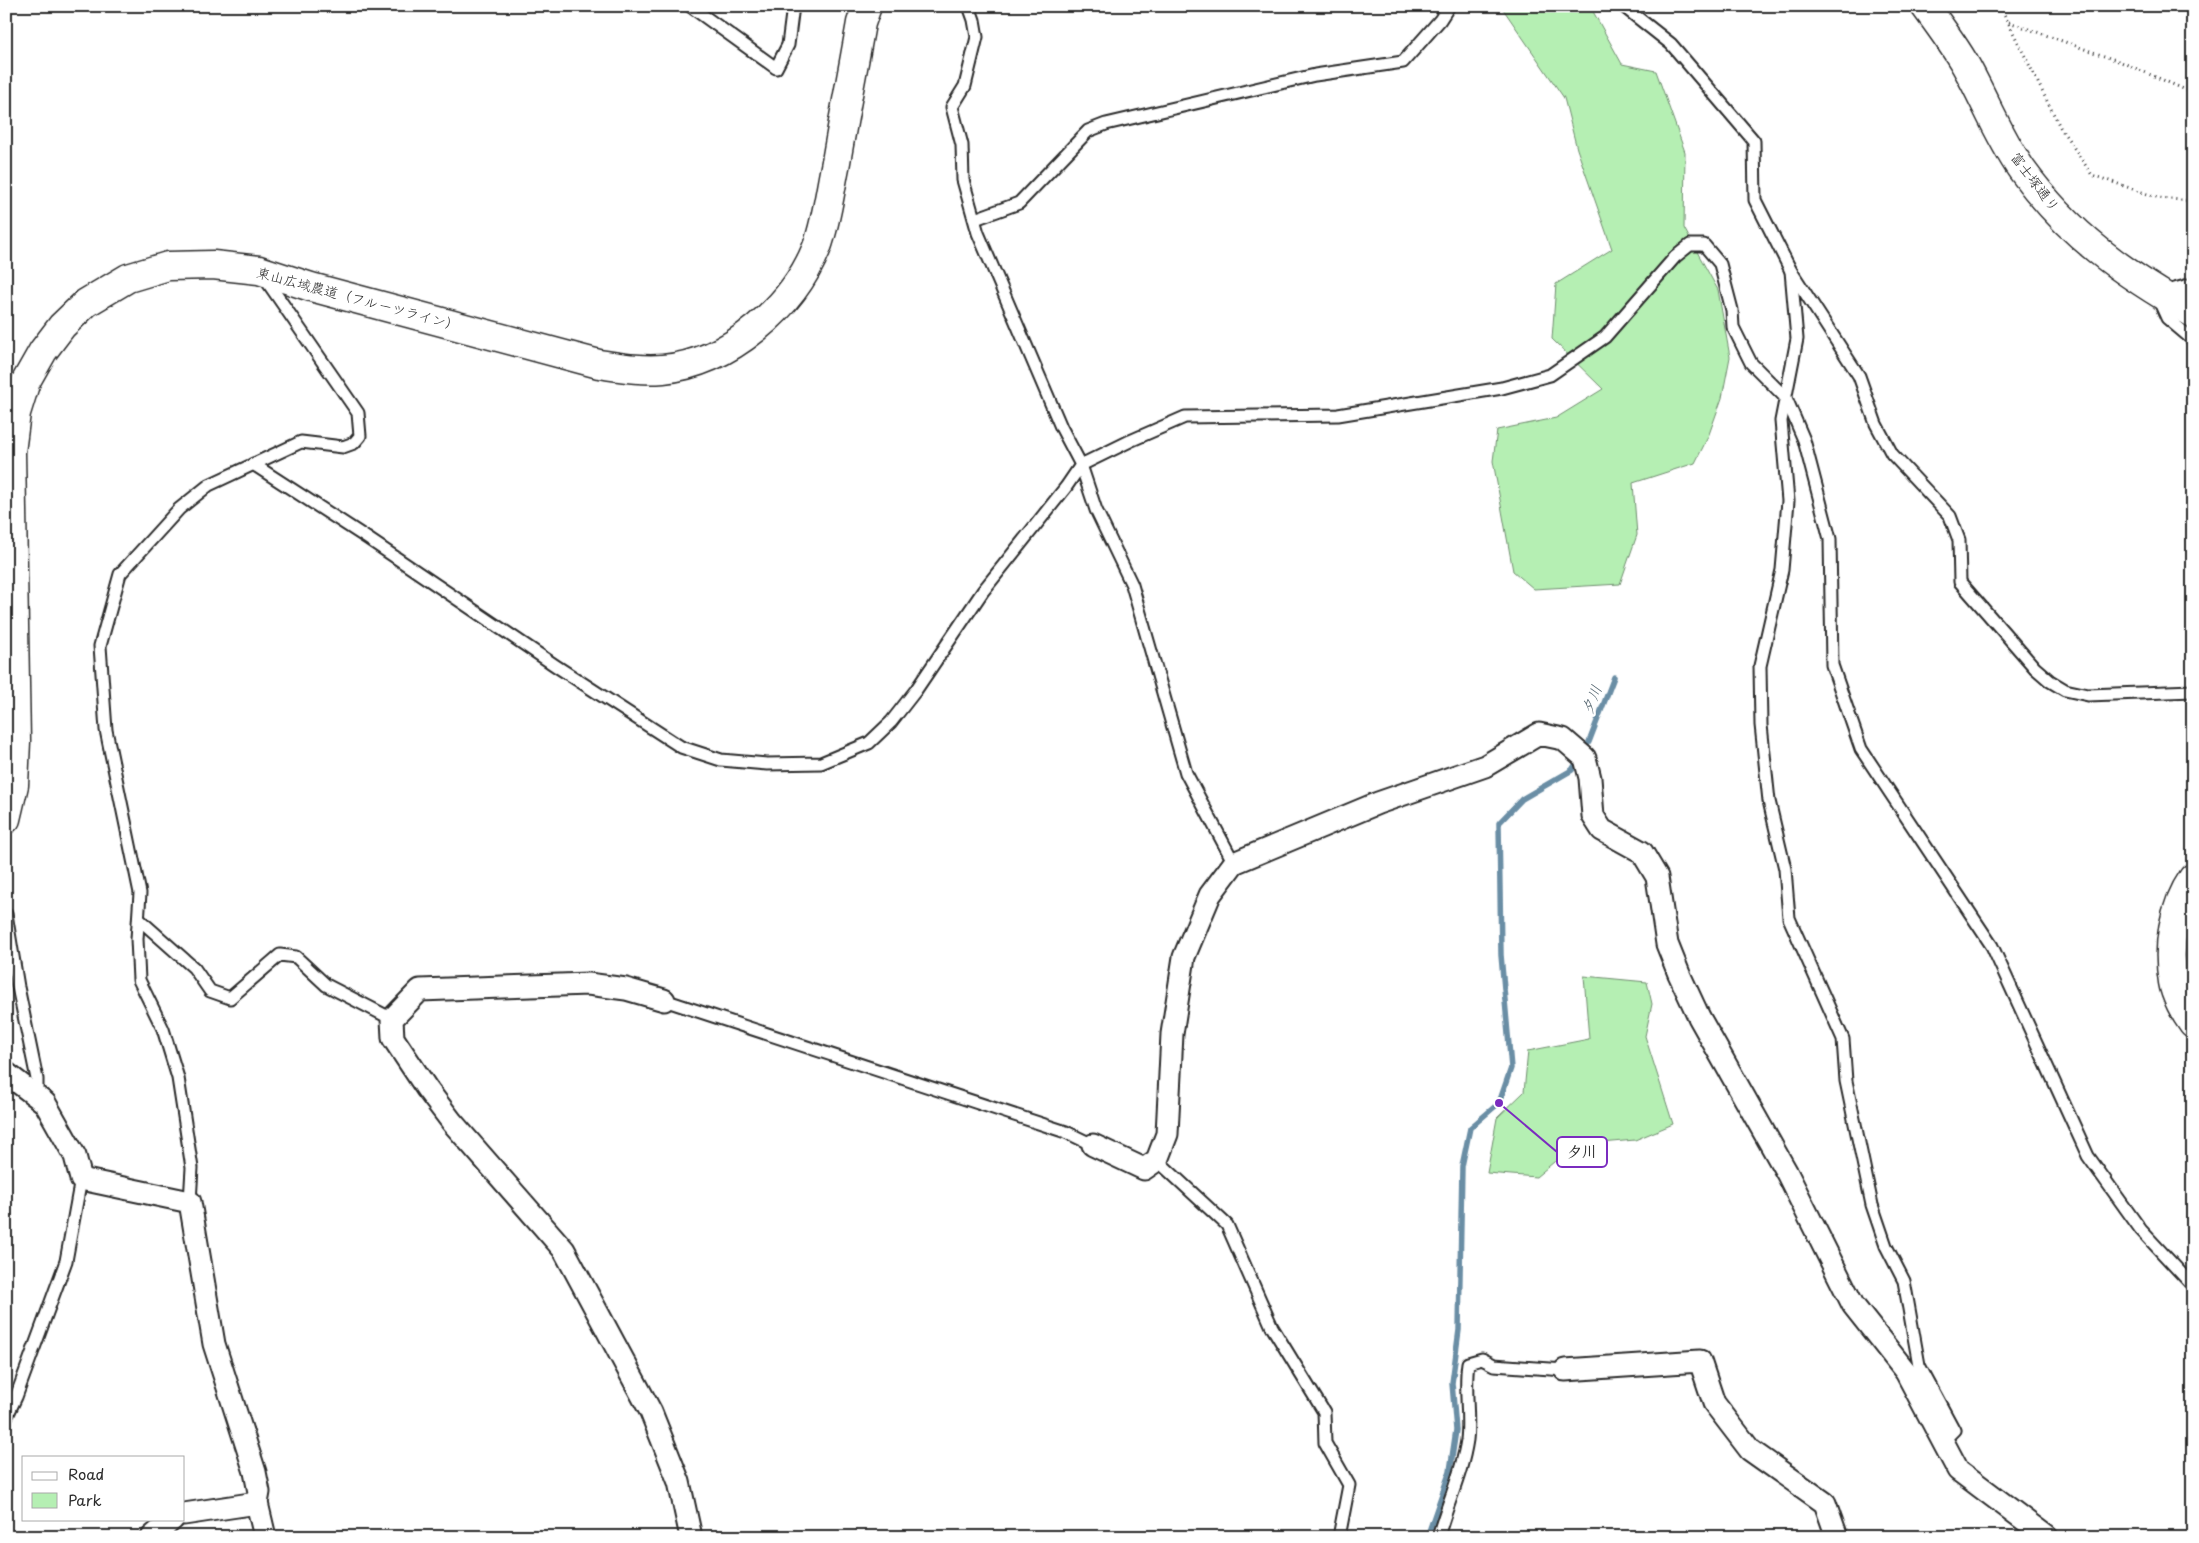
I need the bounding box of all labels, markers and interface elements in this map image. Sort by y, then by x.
street label: 富士塚通り [2006,147,2065,216]
street label: 東山広域農道（フルーツライン） [254,261,462,336]
water label: 夕川 [1574,681,1607,718]
callout: 夕川 [1557,1137,1607,1167]
text: 夕川 [1567,1139,1597,1162]
legend [22,1456,185,1520]
text: Road [68,1462,104,1485]
text: Park [68,1488,102,1511]

